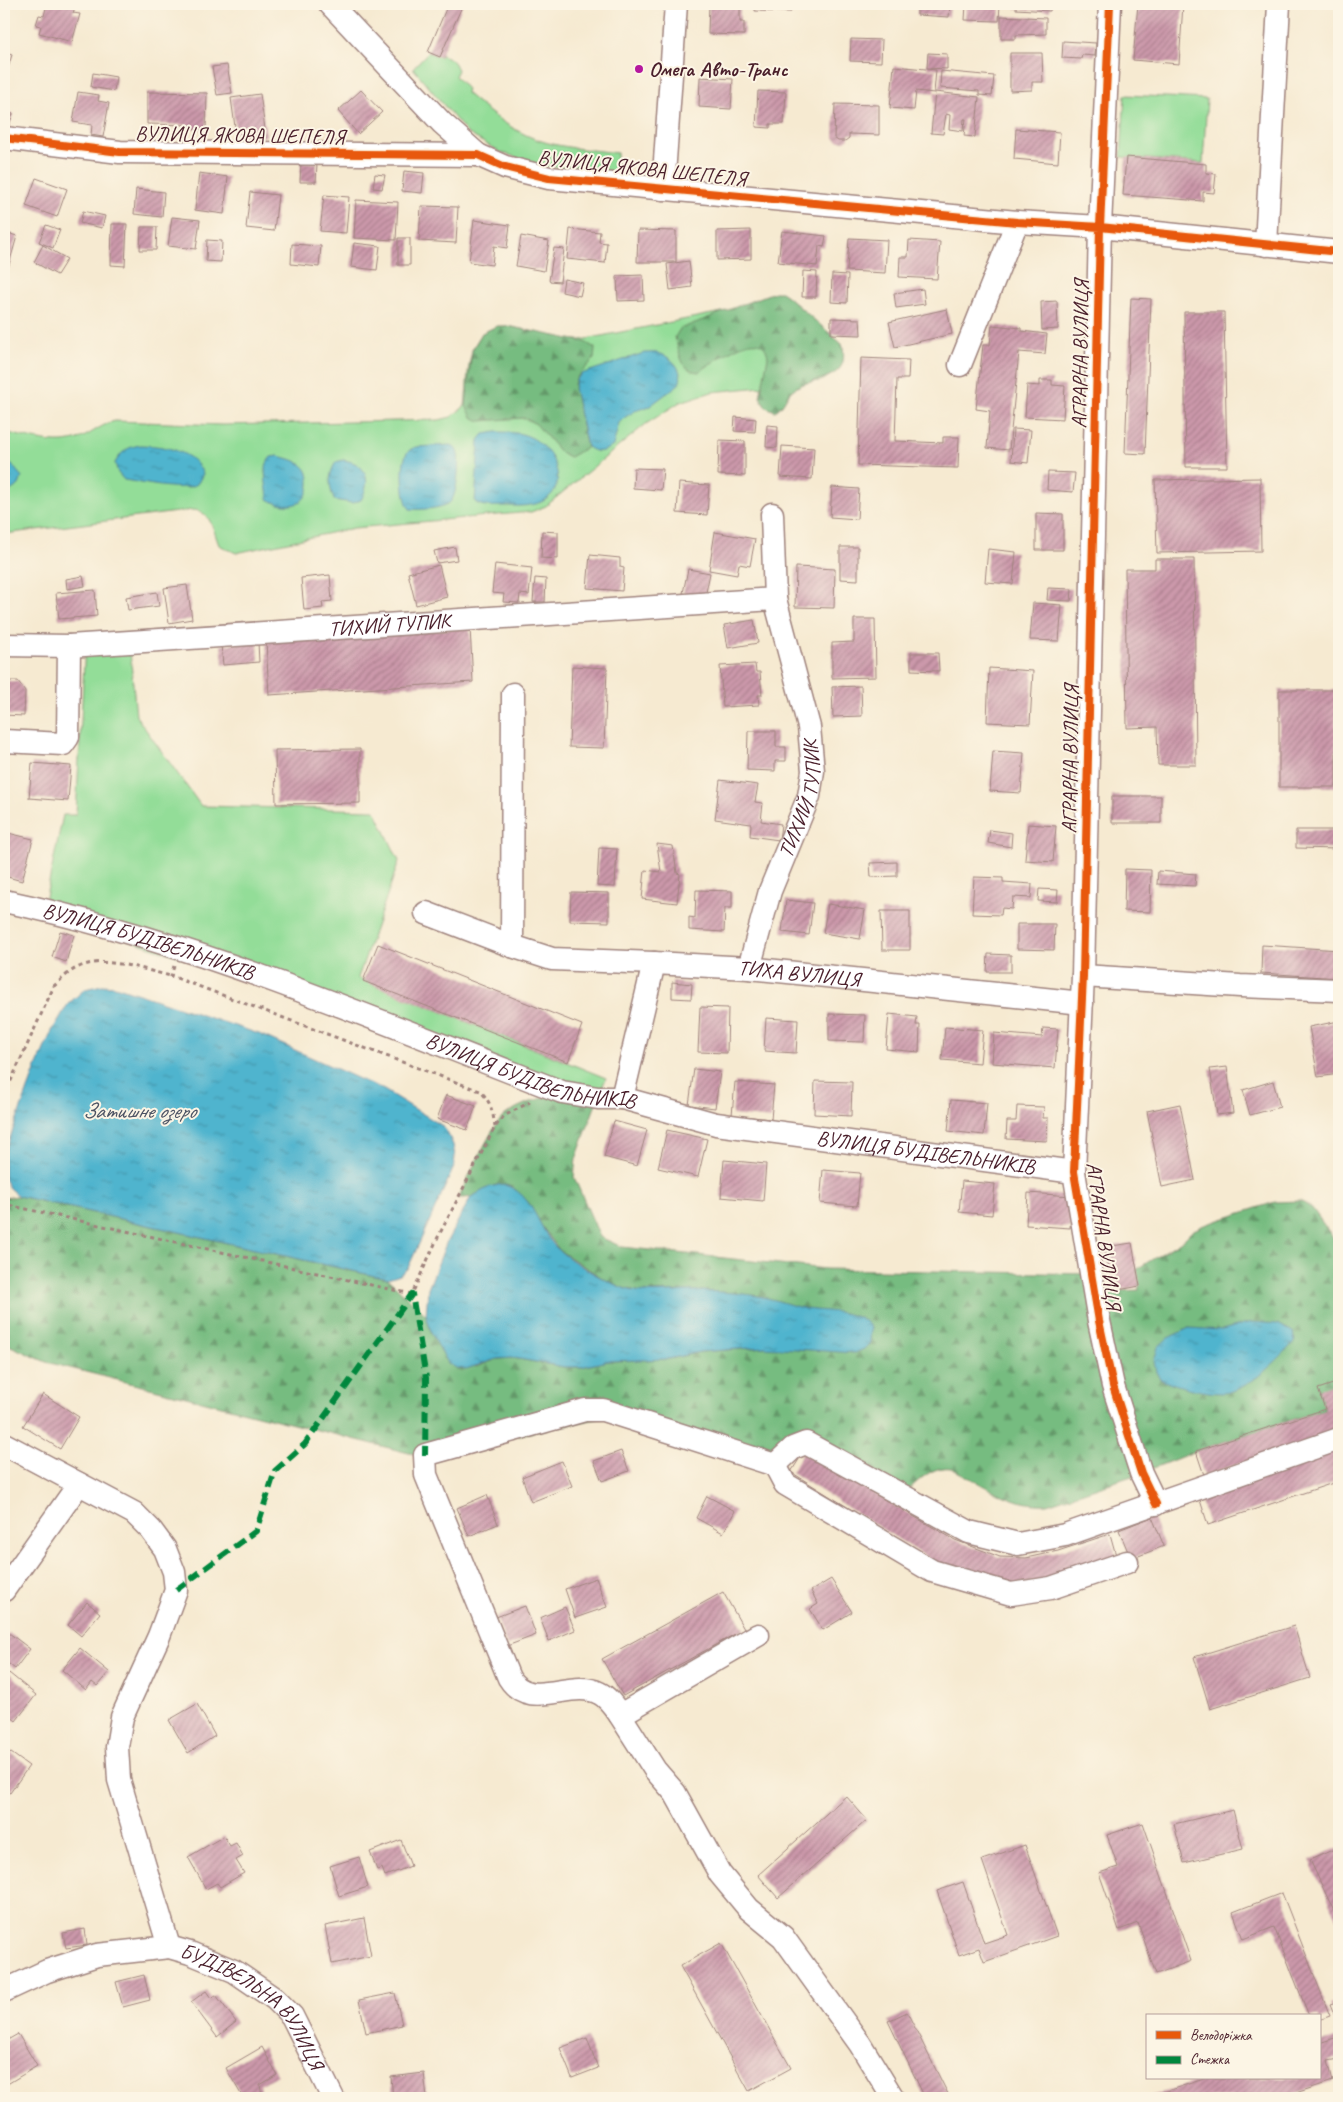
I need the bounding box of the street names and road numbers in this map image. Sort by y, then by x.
street label: ВУЛИЦЯ ЯКОВА ШЕПЕЛЯ [135,120,348,150]
street label: ВУЛИЦЯ ЯКОВА ШЕПЕЛЯ [536,144,750,192]
street label: АГРАРНА ВУЛИЦЯ [1066,277,1094,429]
street label: ТИХИЙ ТУПИК [328,607,454,642]
street label: АГРАРНА ВУЛИЦЯ [1056,682,1084,834]
street label: ТИХИЙ ТУПИК [772,735,826,861]
street label: ВУЛИЦЯ БУДІВЕЛЬНИКІВ [40,897,260,986]
street label: ТИХА ВУЛИЦЯ [737,954,864,993]
street label: ВУЛИЦЯ БУДІВЕЛЬНИКІВ [422,1027,641,1115]
street label: ВУЛИЦЯ БУДІВЕЛЬНИКІВ [815,1125,1038,1180]
street label: АГРАРНА ВУЛИЦЯ [1081,1161,1128,1314]
street label: БУДІВЕЛЬНА ВУЛИЦЯ [177,1938,331,2077]

